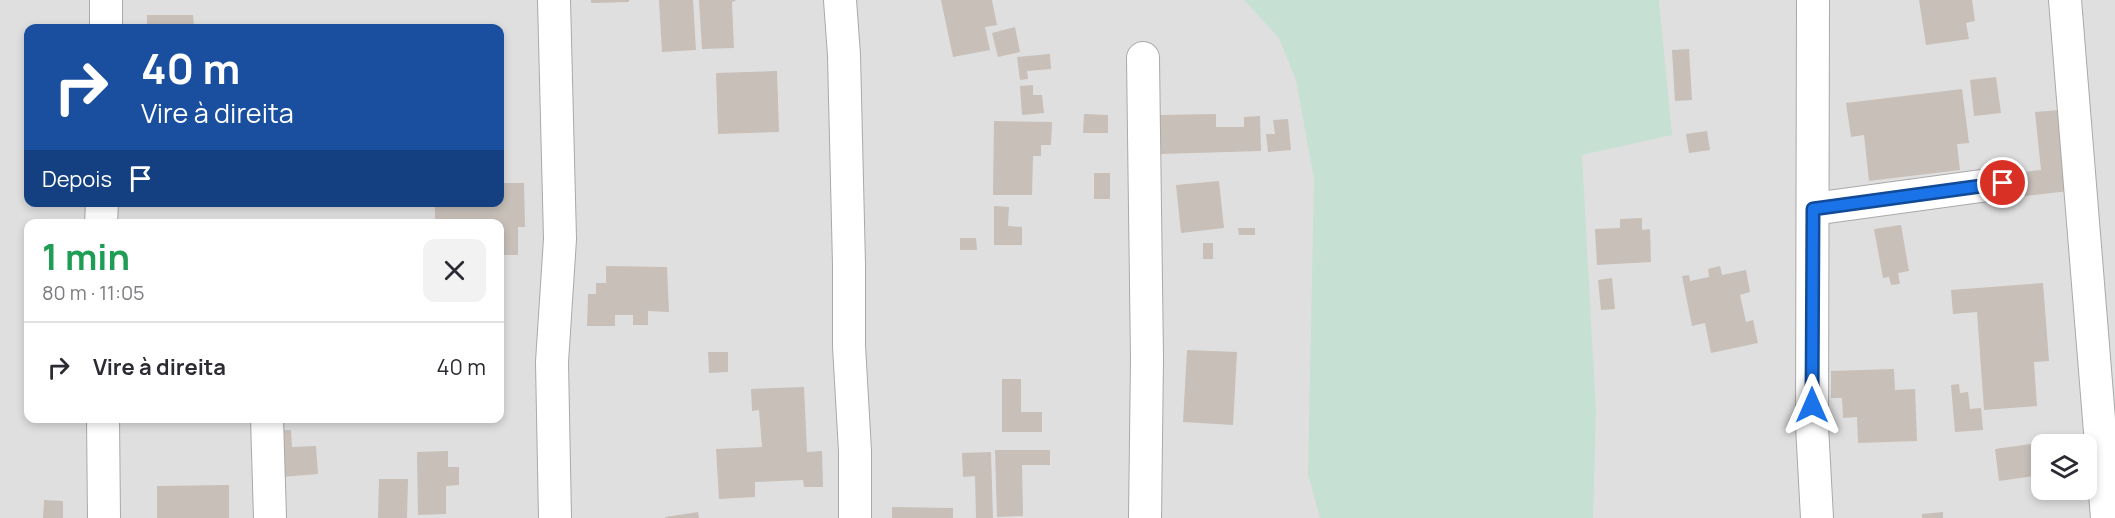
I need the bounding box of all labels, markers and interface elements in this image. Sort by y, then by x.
text: 40 m [141,39,240,97]
icon: right [42,48,120,126]
text: Vire à direita [141,94,294,131]
pin [1977,157,2028,208]
icon: arrive [124,162,157,195]
text: Depois [42,164,112,194]
icon: arrive [1986,166,2019,199]
text: 1 min [42,232,130,281]
button: close [423,239,486,302]
text: 80 m · 11:05 [42,279,145,306]
icon: right [42,351,75,384]
text: Vire à direita [93,352,226,382]
text: 40 m [437,352,486,382]
position arrow [1780,373,1844,437]
map controls [2031,434,2097,500]
button: layers [2031,434,2097,500]

